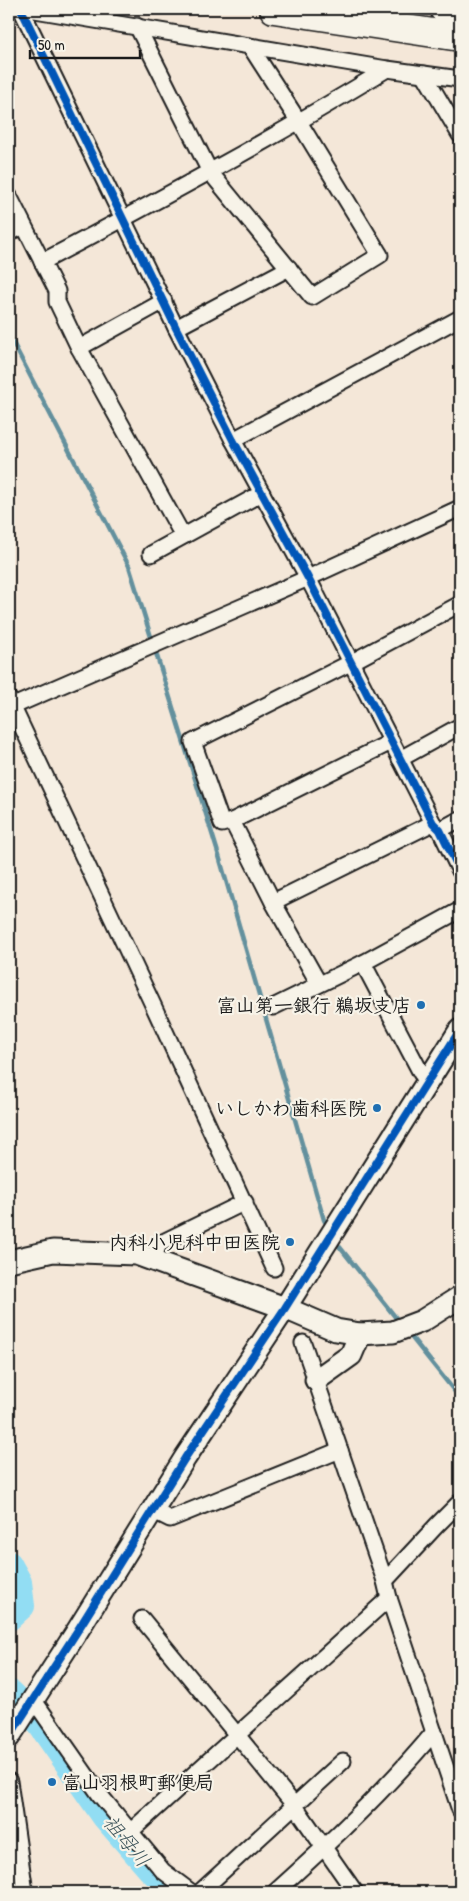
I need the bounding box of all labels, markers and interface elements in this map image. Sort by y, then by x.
scale bar [30,28,140,60]
text: 50 m [38,34,65,55]
place label: 富山第一銀行 鵜坂支店 [217,992,411,1018]
marker: 富山第一銀行 鵜坂支店 [415,999,427,1011]
place label: いしかわ歯科医院 [215,1095,367,1121]
marker: いしかわ歯科医院 [371,1102,383,1114]
place label: 内科小児科中田医院 [109,1229,280,1255]
marker: 内科小児科中田医院 [284,1236,296,1248]
place label: 富山羽根町郵便局 [62,1769,214,1795]
marker: 富山羽根町郵便局 [46,1776,58,1788]
water label: 祖母川 [98,1809,157,1872]

